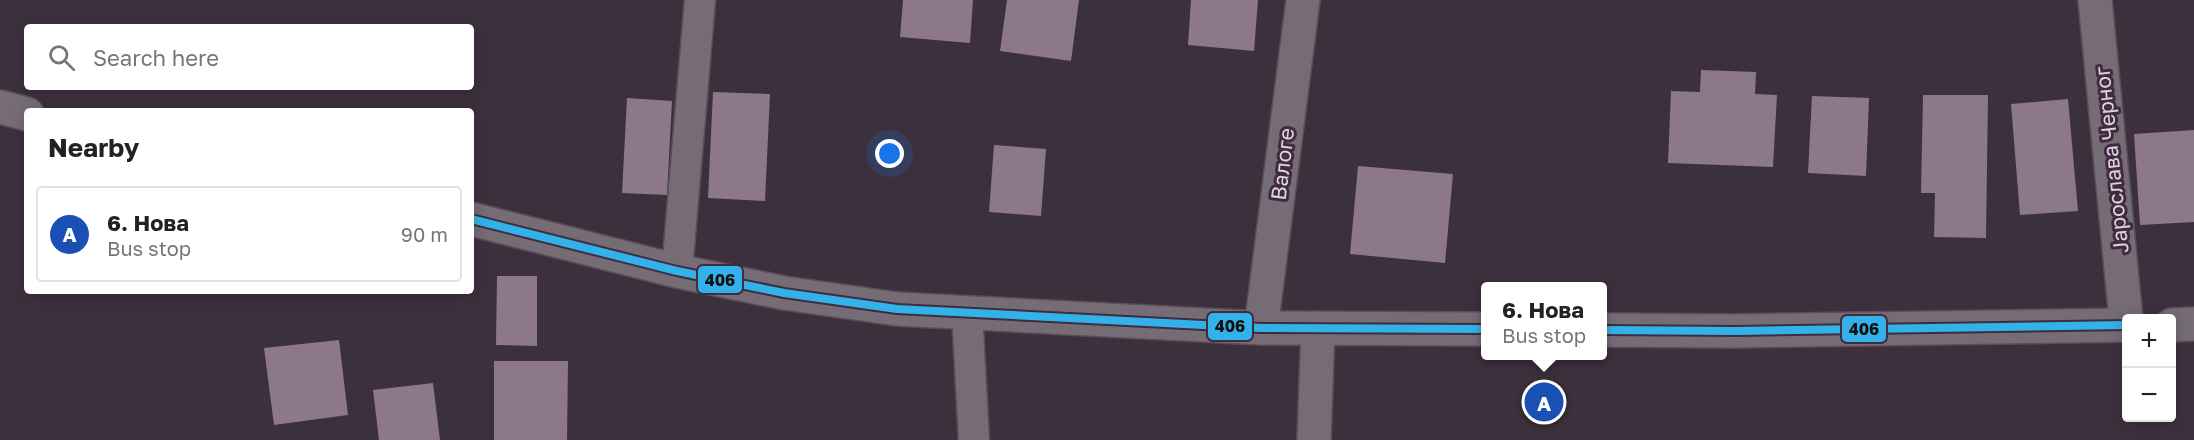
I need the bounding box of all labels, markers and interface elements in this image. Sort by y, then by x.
search box [24,24,474,90]
icon: search [45,41,78,74]
text: Search here [93,44,219,71]
street label: Јарослава Черног [2088,65,2134,255]
street label: Валоге [1265,126,1299,202]
text: Nearby [48,132,139,163]
your location [875,139,904,168]
text: 6. Нова [107,209,189,236]
text: A [62,222,77,246]
text: 90 m [401,222,448,246]
text: Bus stop [107,236,191,260]
line badge: 406 [697,265,743,294]
text: 406 [705,270,735,290]
popup [1481,282,1607,360]
text: 6. Нова [1502,296,1584,323]
line badge: 406 [1207,312,1253,341]
map controls [2122,314,2176,422]
button: + [2122,314,2176,368]
line badge: 406 [1841,315,1887,343]
text: 406 [1215,316,1245,336]
text: 406 [1849,319,1879,339]
text: Bus stop [1502,323,1586,347]
button: − [2122,368,2176,422]
pin: A [1524,380,1564,424]

